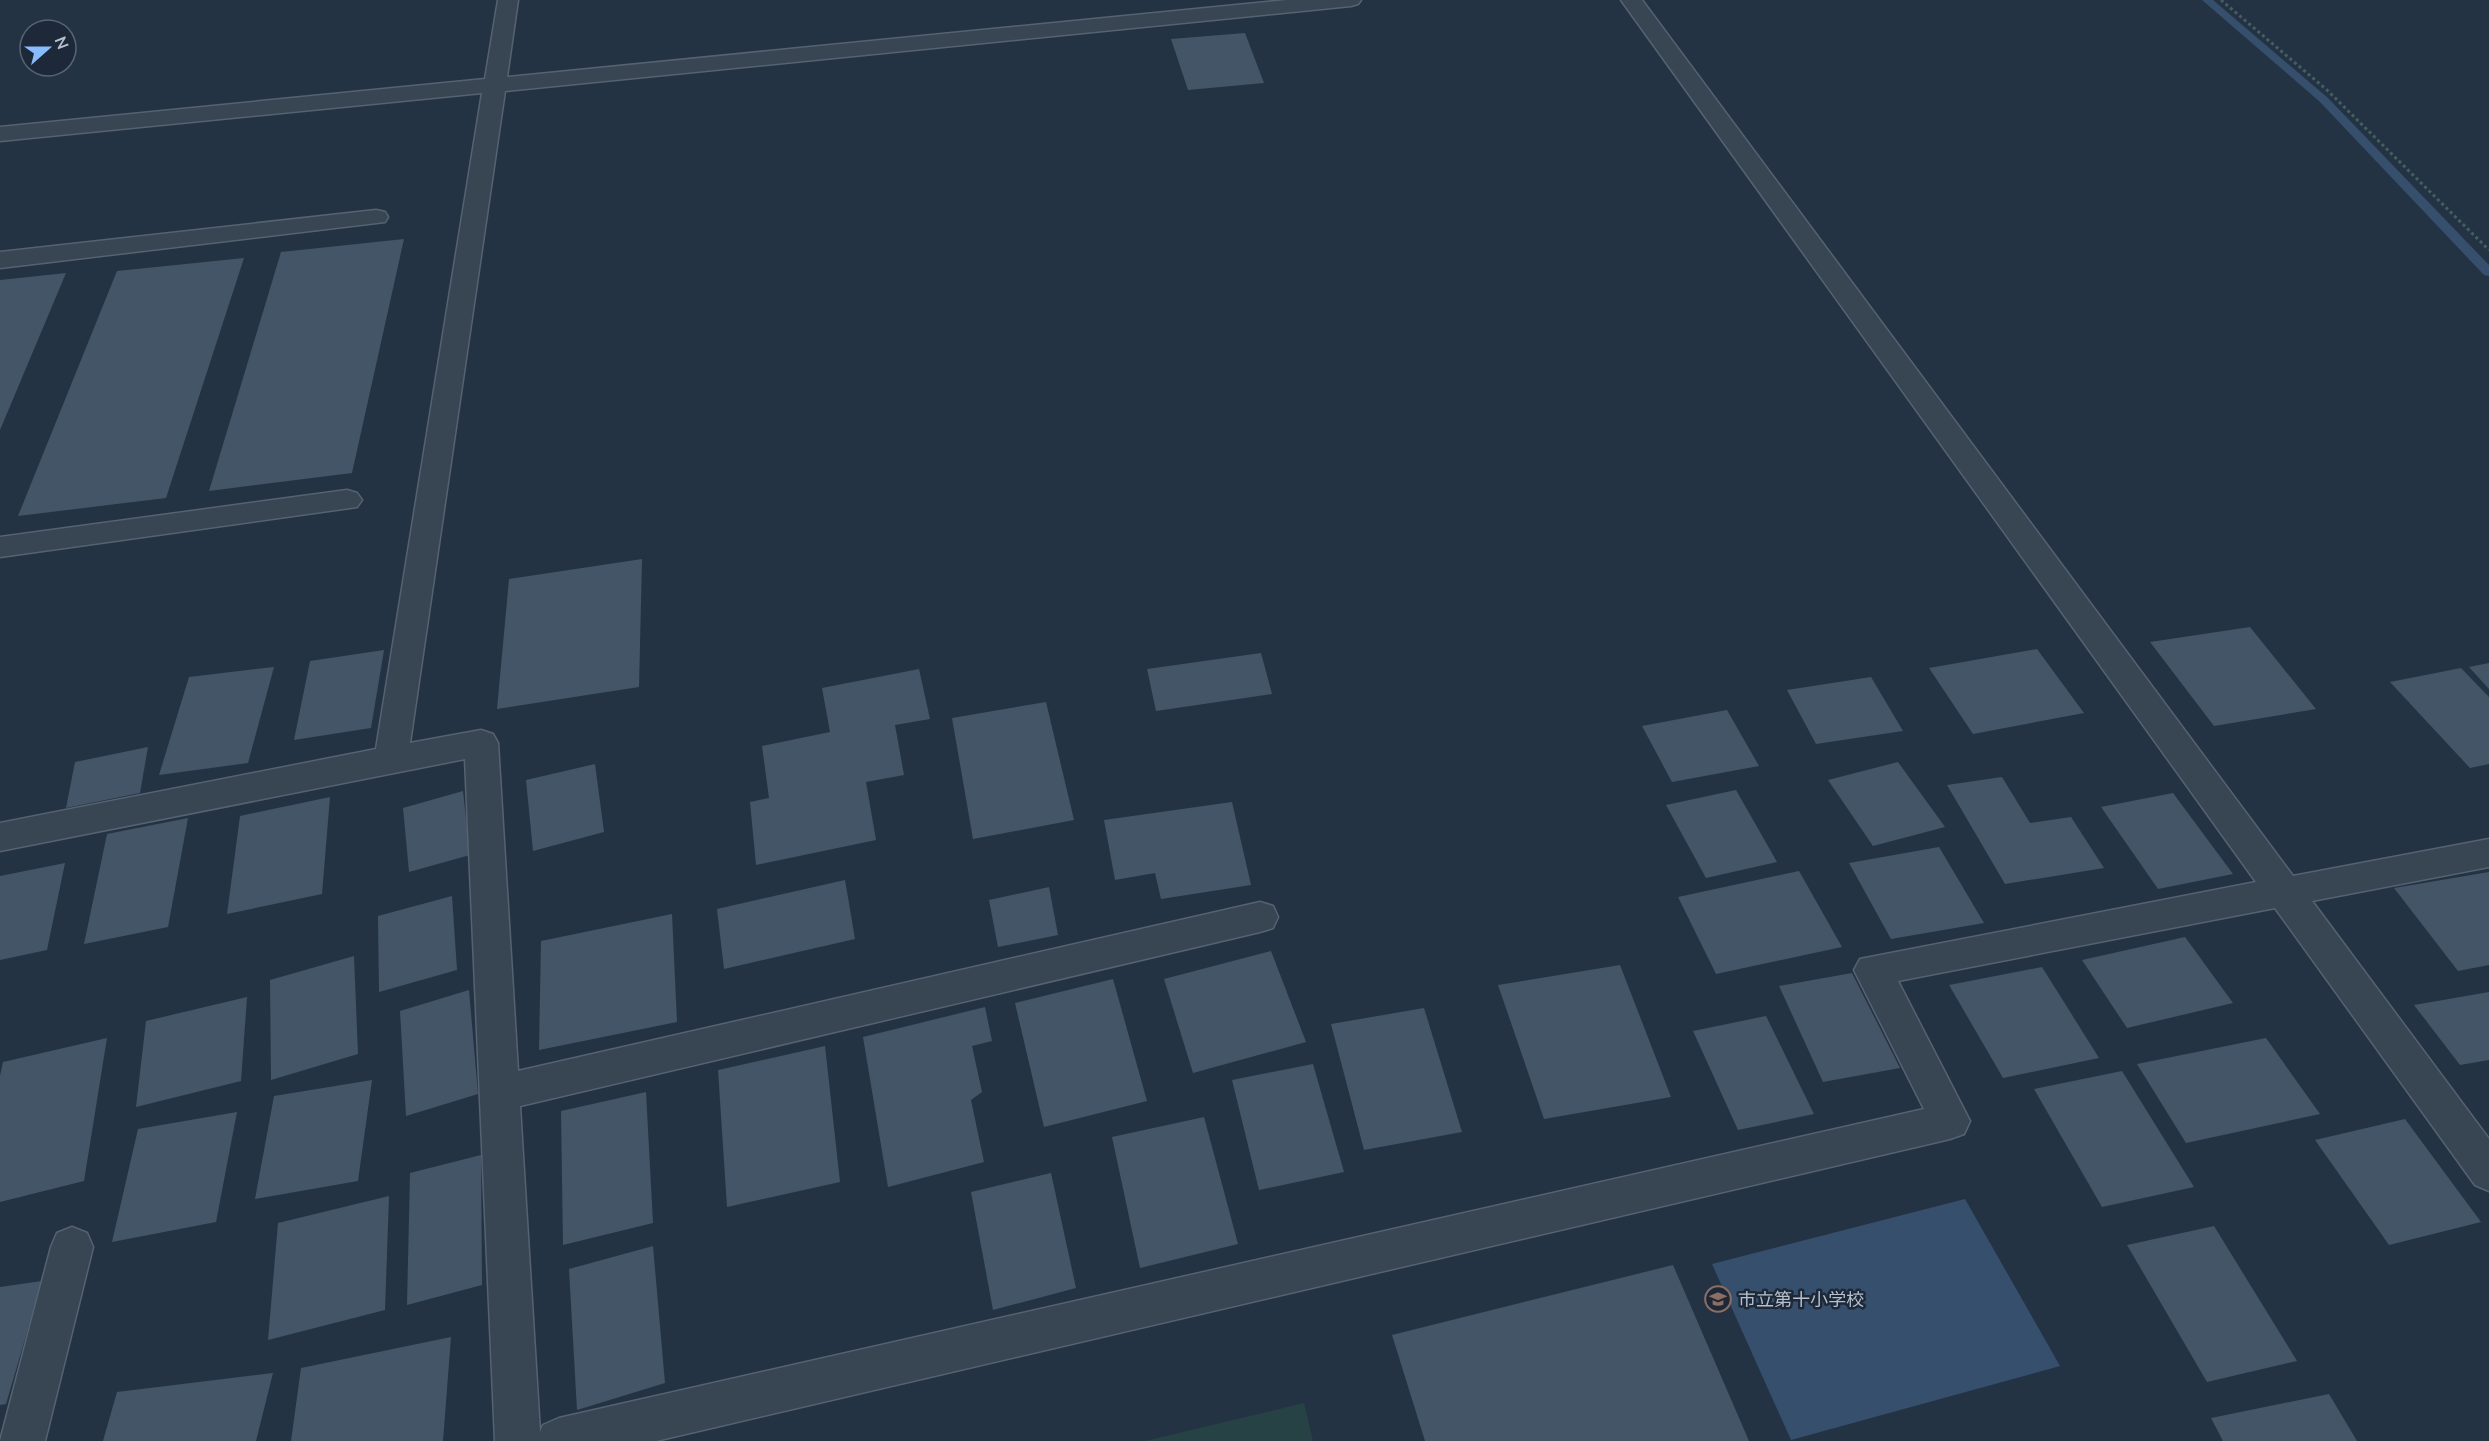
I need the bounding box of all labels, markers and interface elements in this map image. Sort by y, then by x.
north arrow [18,18,78,78]
text: N [51,33,74,52]
school or university icon: 市立第十小学校 [1703,1284,1733,1314]
place label: 市立第十小学校 [1738,1288,1864,1311]

